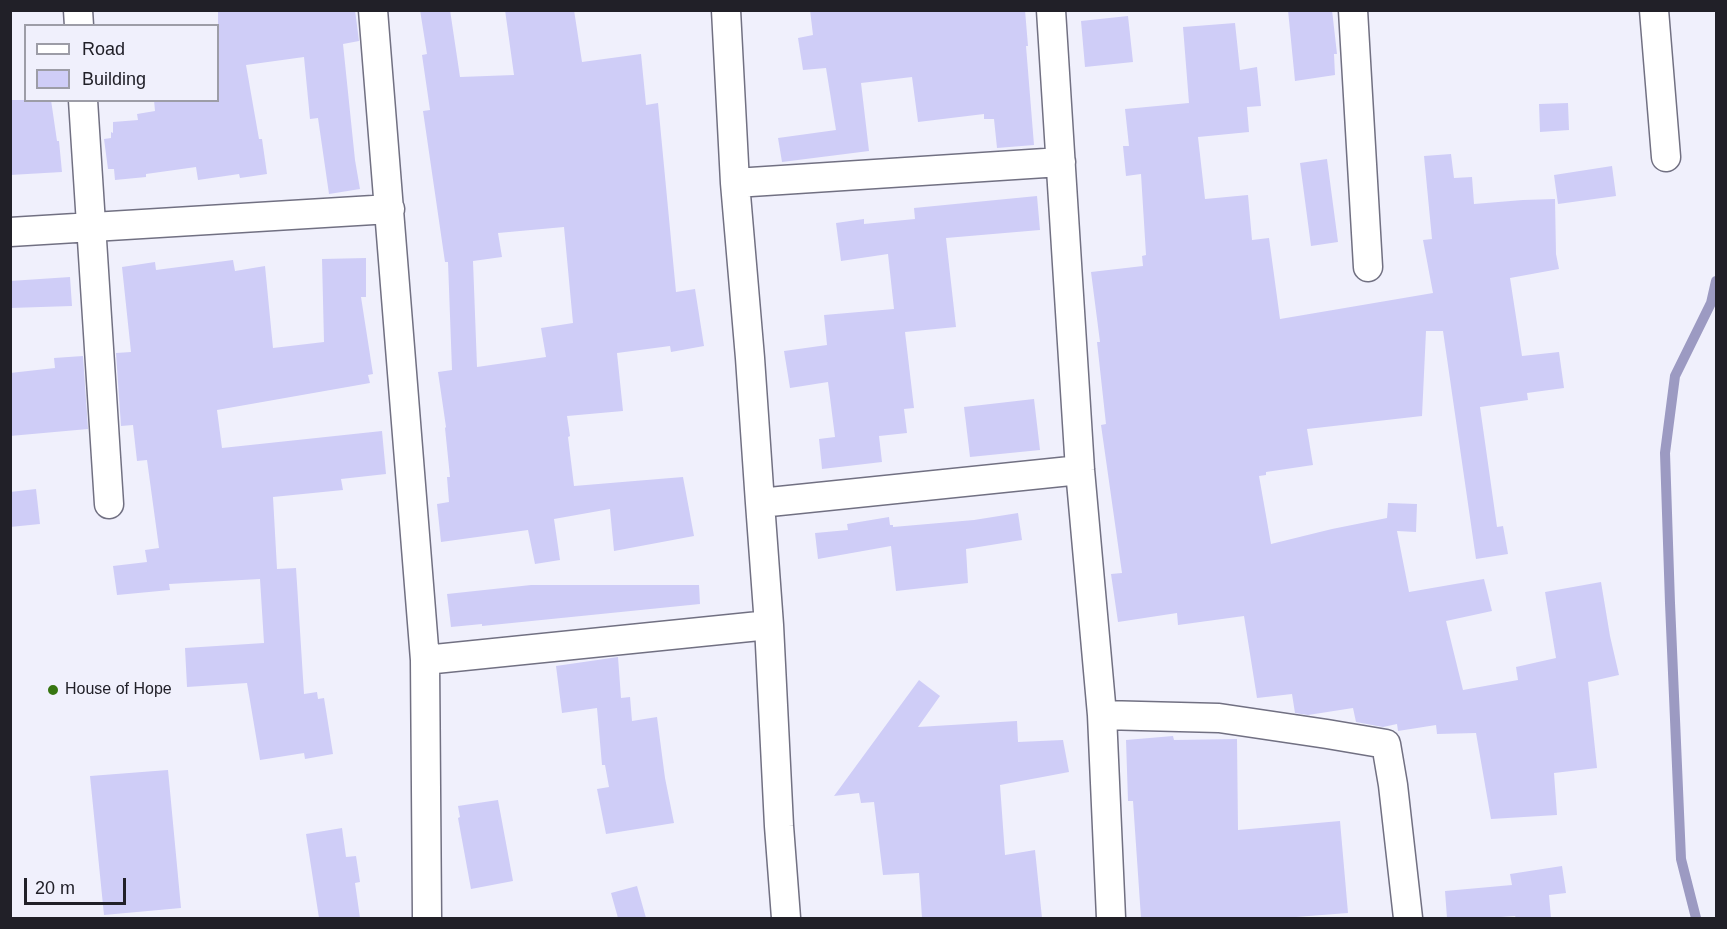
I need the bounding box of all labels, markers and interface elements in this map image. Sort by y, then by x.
legend [24,24,219,102]
text: Road [82,39,125,59]
text: Building [82,69,146,89]
place label: House of Hope [65,680,172,700]
marker: House of Hope [46,683,60,697]
scale bar [27,866,129,904]
text: 20 m [35,878,75,898]

